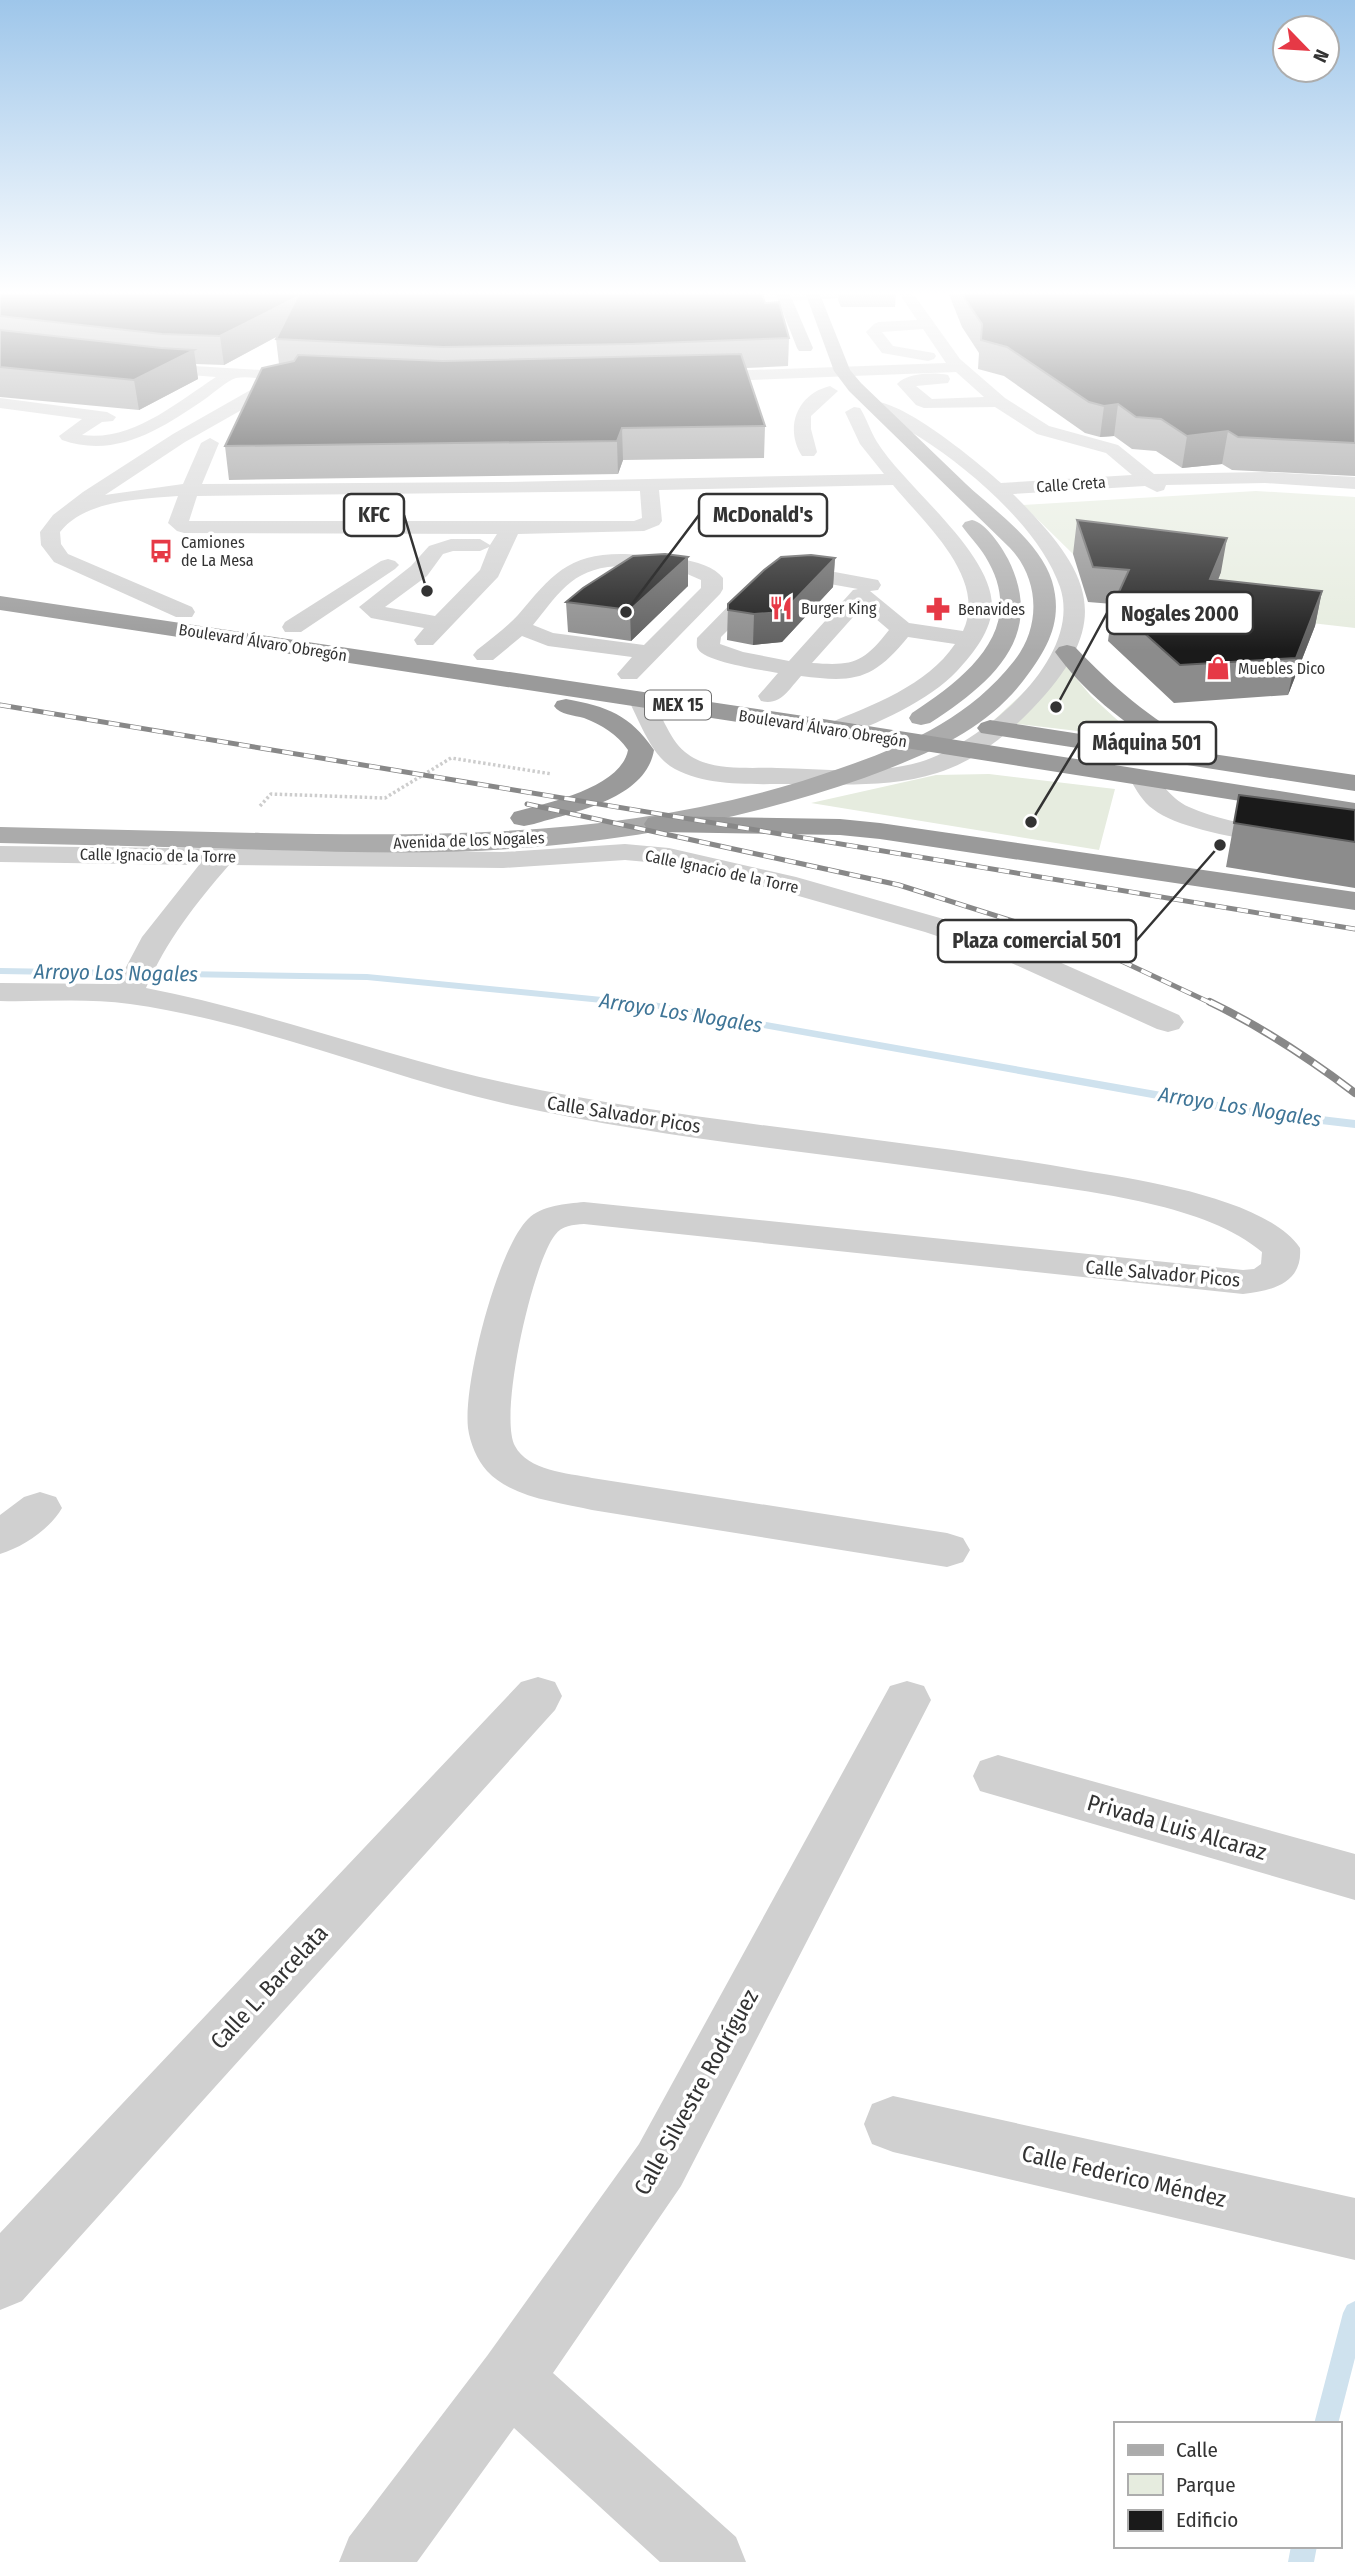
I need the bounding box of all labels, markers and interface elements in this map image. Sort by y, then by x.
north arrow [1271,14,1341,84]
text: N [1308,46,1334,66]
street label: Calle Creta [1036,473,1107,496]
callout: KFC [344,494,404,536]
callout: McDonald's [699,494,827,536]
text: KFC [358,502,390,528]
text: McDonald's [713,502,813,528]
place label: Camiones de La Mesa [181,533,254,570]
bus stop icon: Camiones de La Mesa [147,537,175,565]
callout: Nogales 2000 [1107,592,1253,634]
restaurant icon: Burger King [767,594,795,622]
pharmacy icon: Benavides [924,595,952,623]
place label: Burger King [801,599,877,618]
place label: Benavides [958,600,1025,619]
text: Nogales 2000 [1121,601,1239,627]
street label: Boulevard Álvaro Obregón [177,620,348,665]
shop icon: Muebles Dico [1204,654,1232,682]
place label: Muebles Dico [1238,659,1325,678]
road number: MEX 15 [645,690,711,720]
street label: Boulevard Álvaro Obregón [737,706,908,751]
callout: Máquina 501 [1079,722,1216,764]
text: Máquina 501 [1092,730,1202,756]
street label: Avenida de los Nogales [393,828,545,853]
street label: Calle Ignacio de la Torre [80,845,236,866]
street label: Calle Ignacio de la Torre [643,846,800,897]
callout: Plaza comercial 501 [938,920,1136,962]
text: Plaza comercial 501 [952,928,1122,954]
water label: Arroyo Los Nogales [33,959,198,987]
water label: Arroyo Los Nogales [597,987,764,1039]
water label: Arroyo Los Nogales [1156,1081,1323,1133]
street label: Calle Salvador Picos [546,1091,702,1138]
street label: Calle Salvador Picos [1085,1255,1241,1292]
street label: Privada Luis Alcaraz [1084,1788,1270,1866]
street label: Calle L. Barcelata [204,1919,334,2055]
street label: Calle Silvestre Rodríguez [628,1984,764,2200]
street label: Calle Federico Méndez [1019,2139,1229,2213]
legend [1114,2422,1341,2548]
text: Calle [1176,2437,1218,2463]
text: Parque [1176,2472,1236,2498]
text: Edificio [1176,2507,1238,2533]

